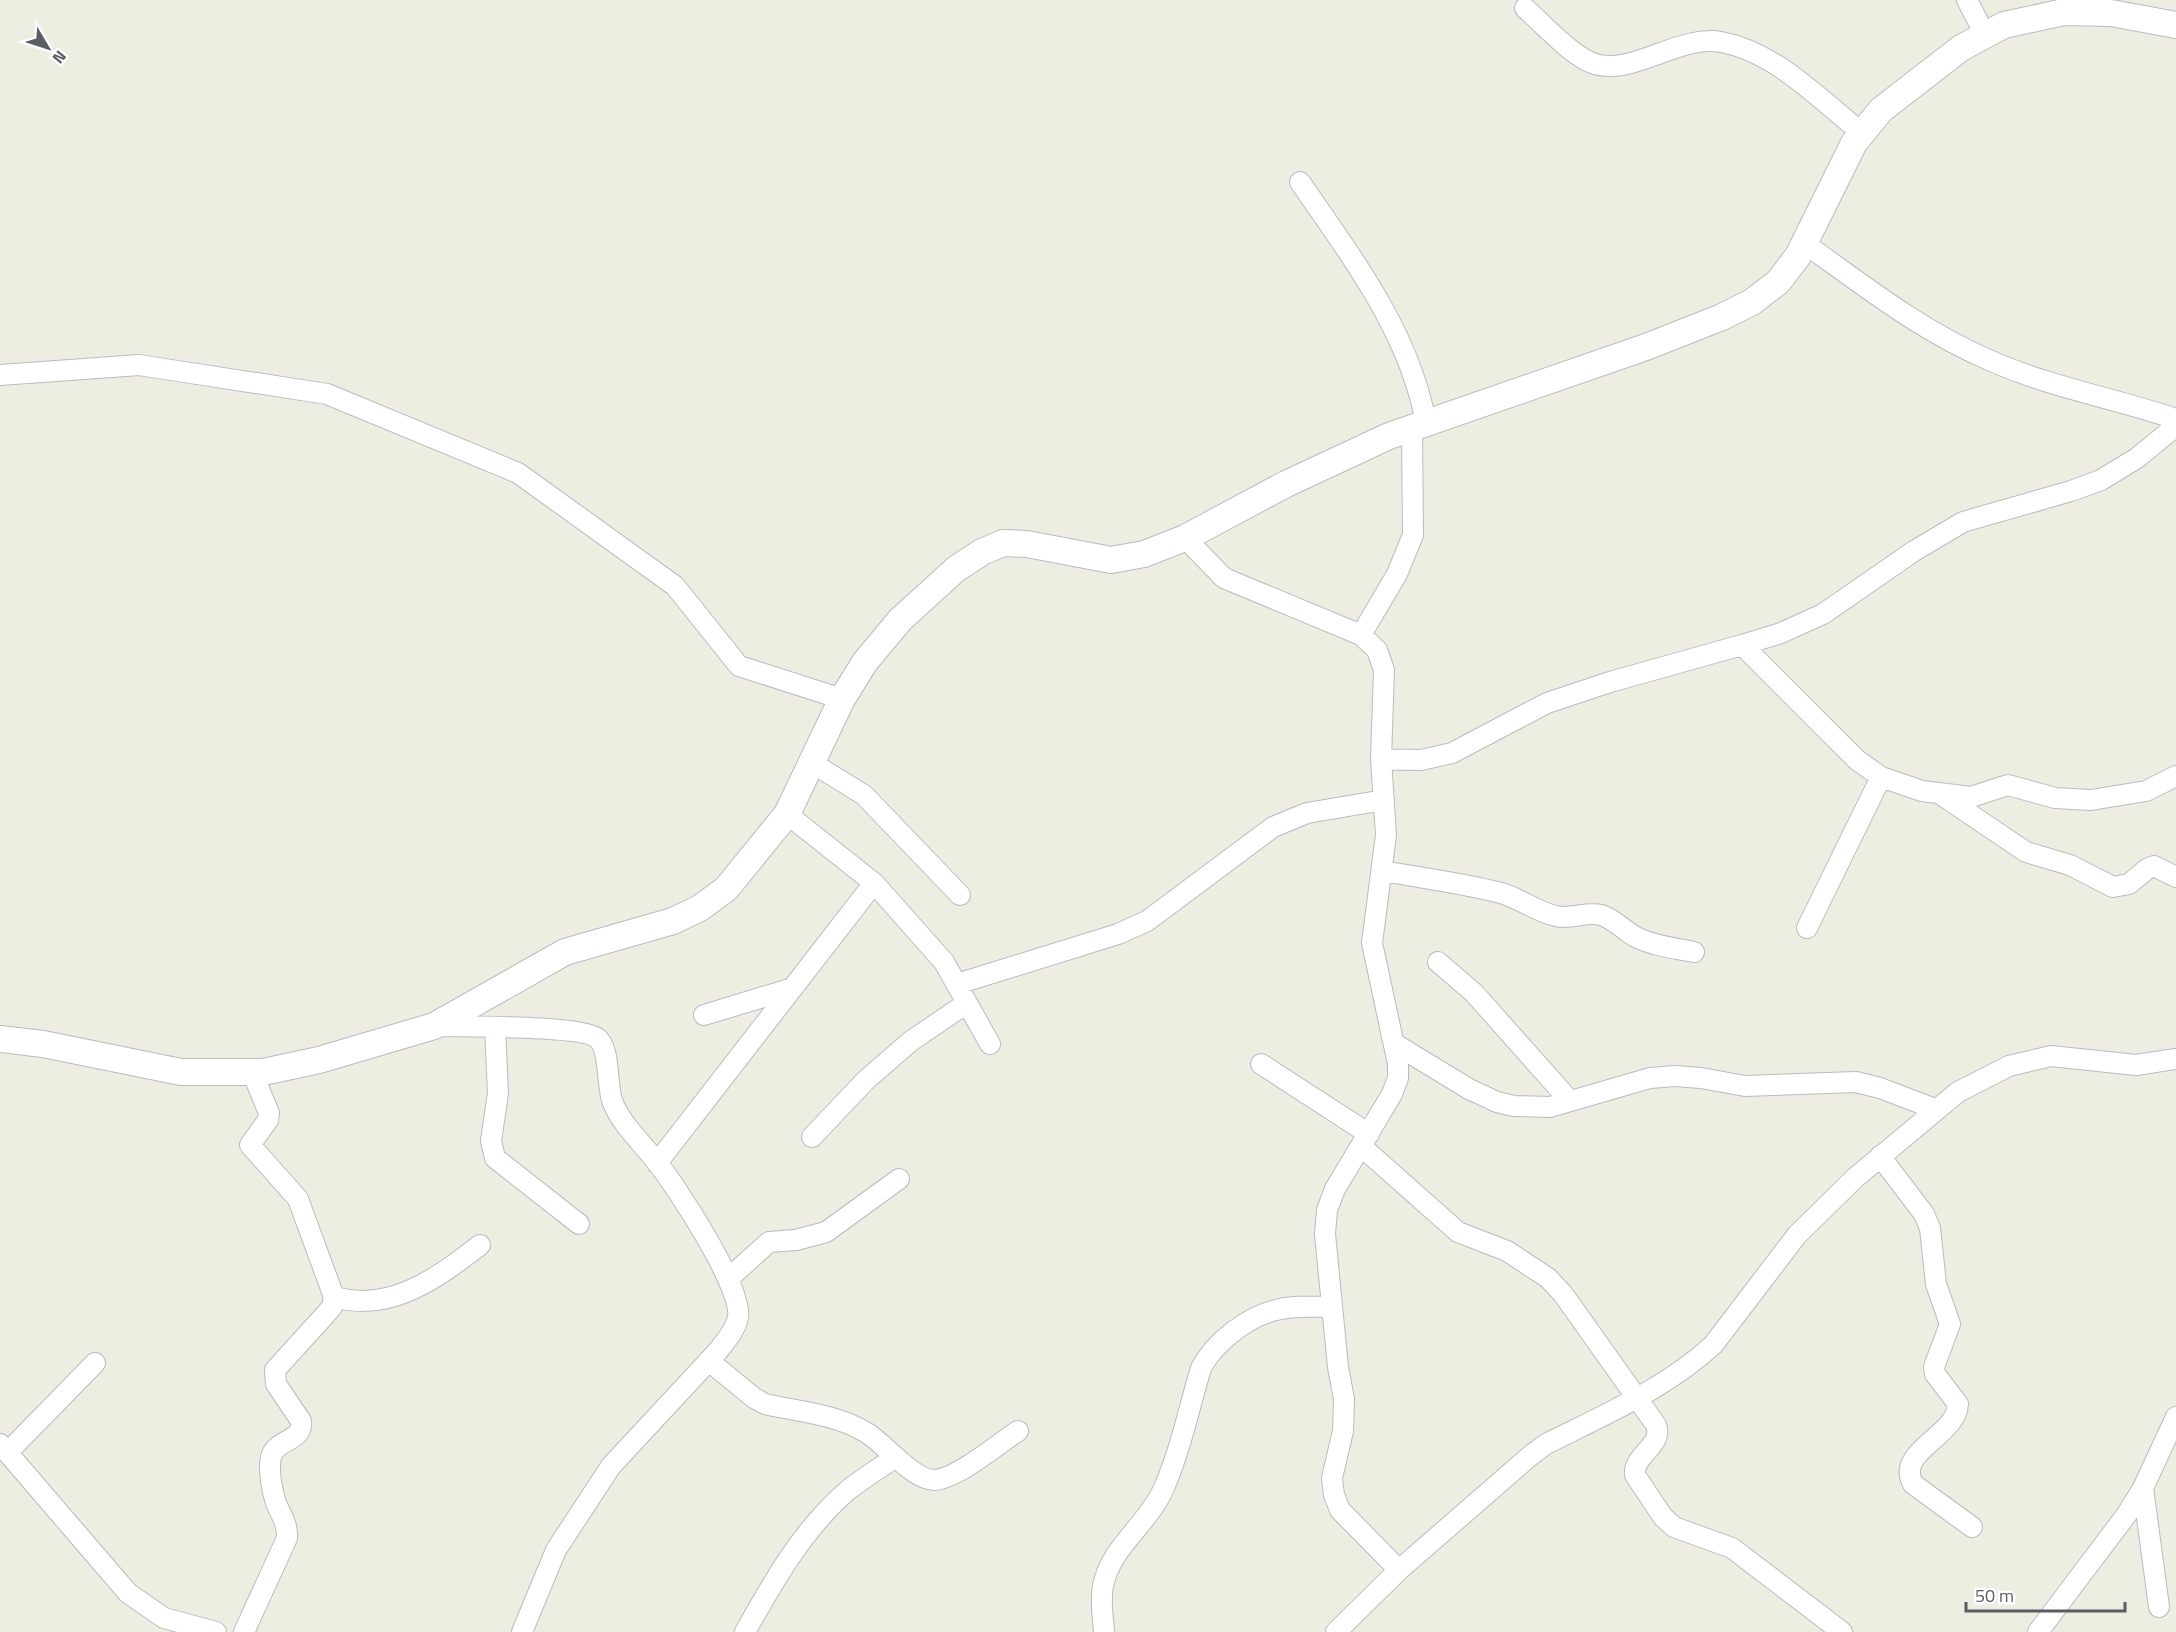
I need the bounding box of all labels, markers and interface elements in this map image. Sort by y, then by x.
north arrow [18,18,78,78]
text: N [47,46,72,69]
scale bar [1966,1575,2125,1613]
text: 50 m [1975,1582,2014,1609]

